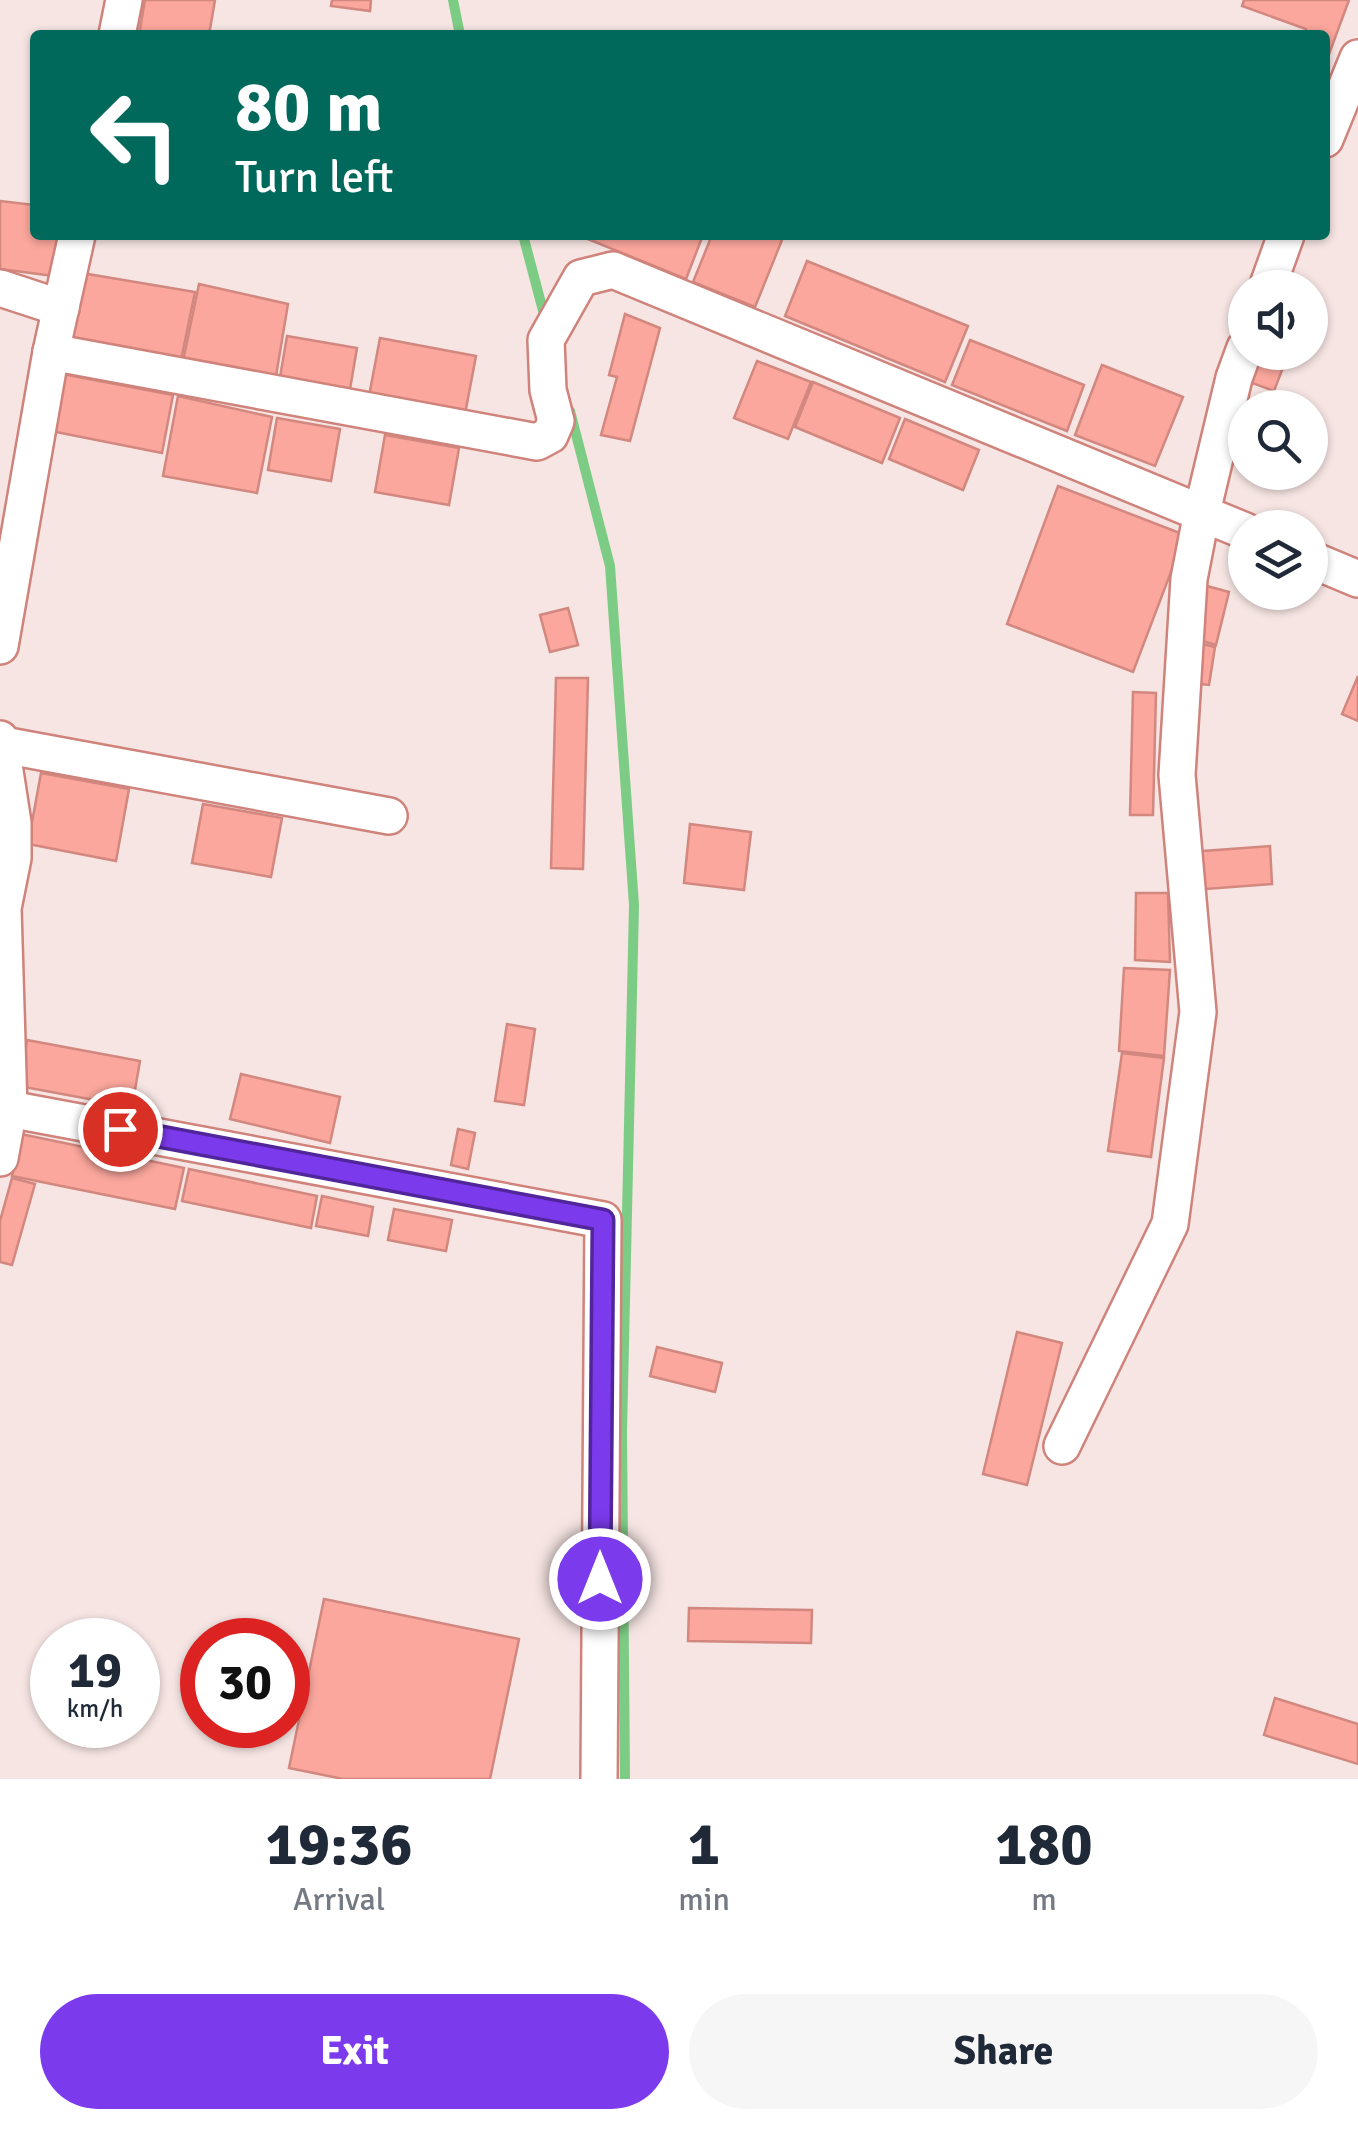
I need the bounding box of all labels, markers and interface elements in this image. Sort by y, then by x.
text: 80 m [235,64,383,150]
icon: left [70,70,200,200]
text: Turn left [235,150,394,205]
map controls [1228,270,1328,610]
button: sound [1228,270,1328,370]
button: search [1228,390,1328,490]
button: layers [1228,510,1328,610]
pin [78,1087,163,1172]
icon: arrive [93,1102,148,1157]
position arrow [548,1527,652,1631]
speed limit sign: 30 [180,1618,310,1748]
text: 19 [68,1640,122,1702]
text: km/h [67,1693,123,1724]
text: 19:36 [265,1808,413,1882]
text: 1 [688,1808,720,1882]
text: 180 [995,1808,1093,1882]
text: Arrival [293,1880,385,1919]
text: min [678,1880,730,1919]
text: m [1031,1880,1057,1919]
button: Exit [40,1994,669,2109]
button: Share [689,1994,1318,2109]

